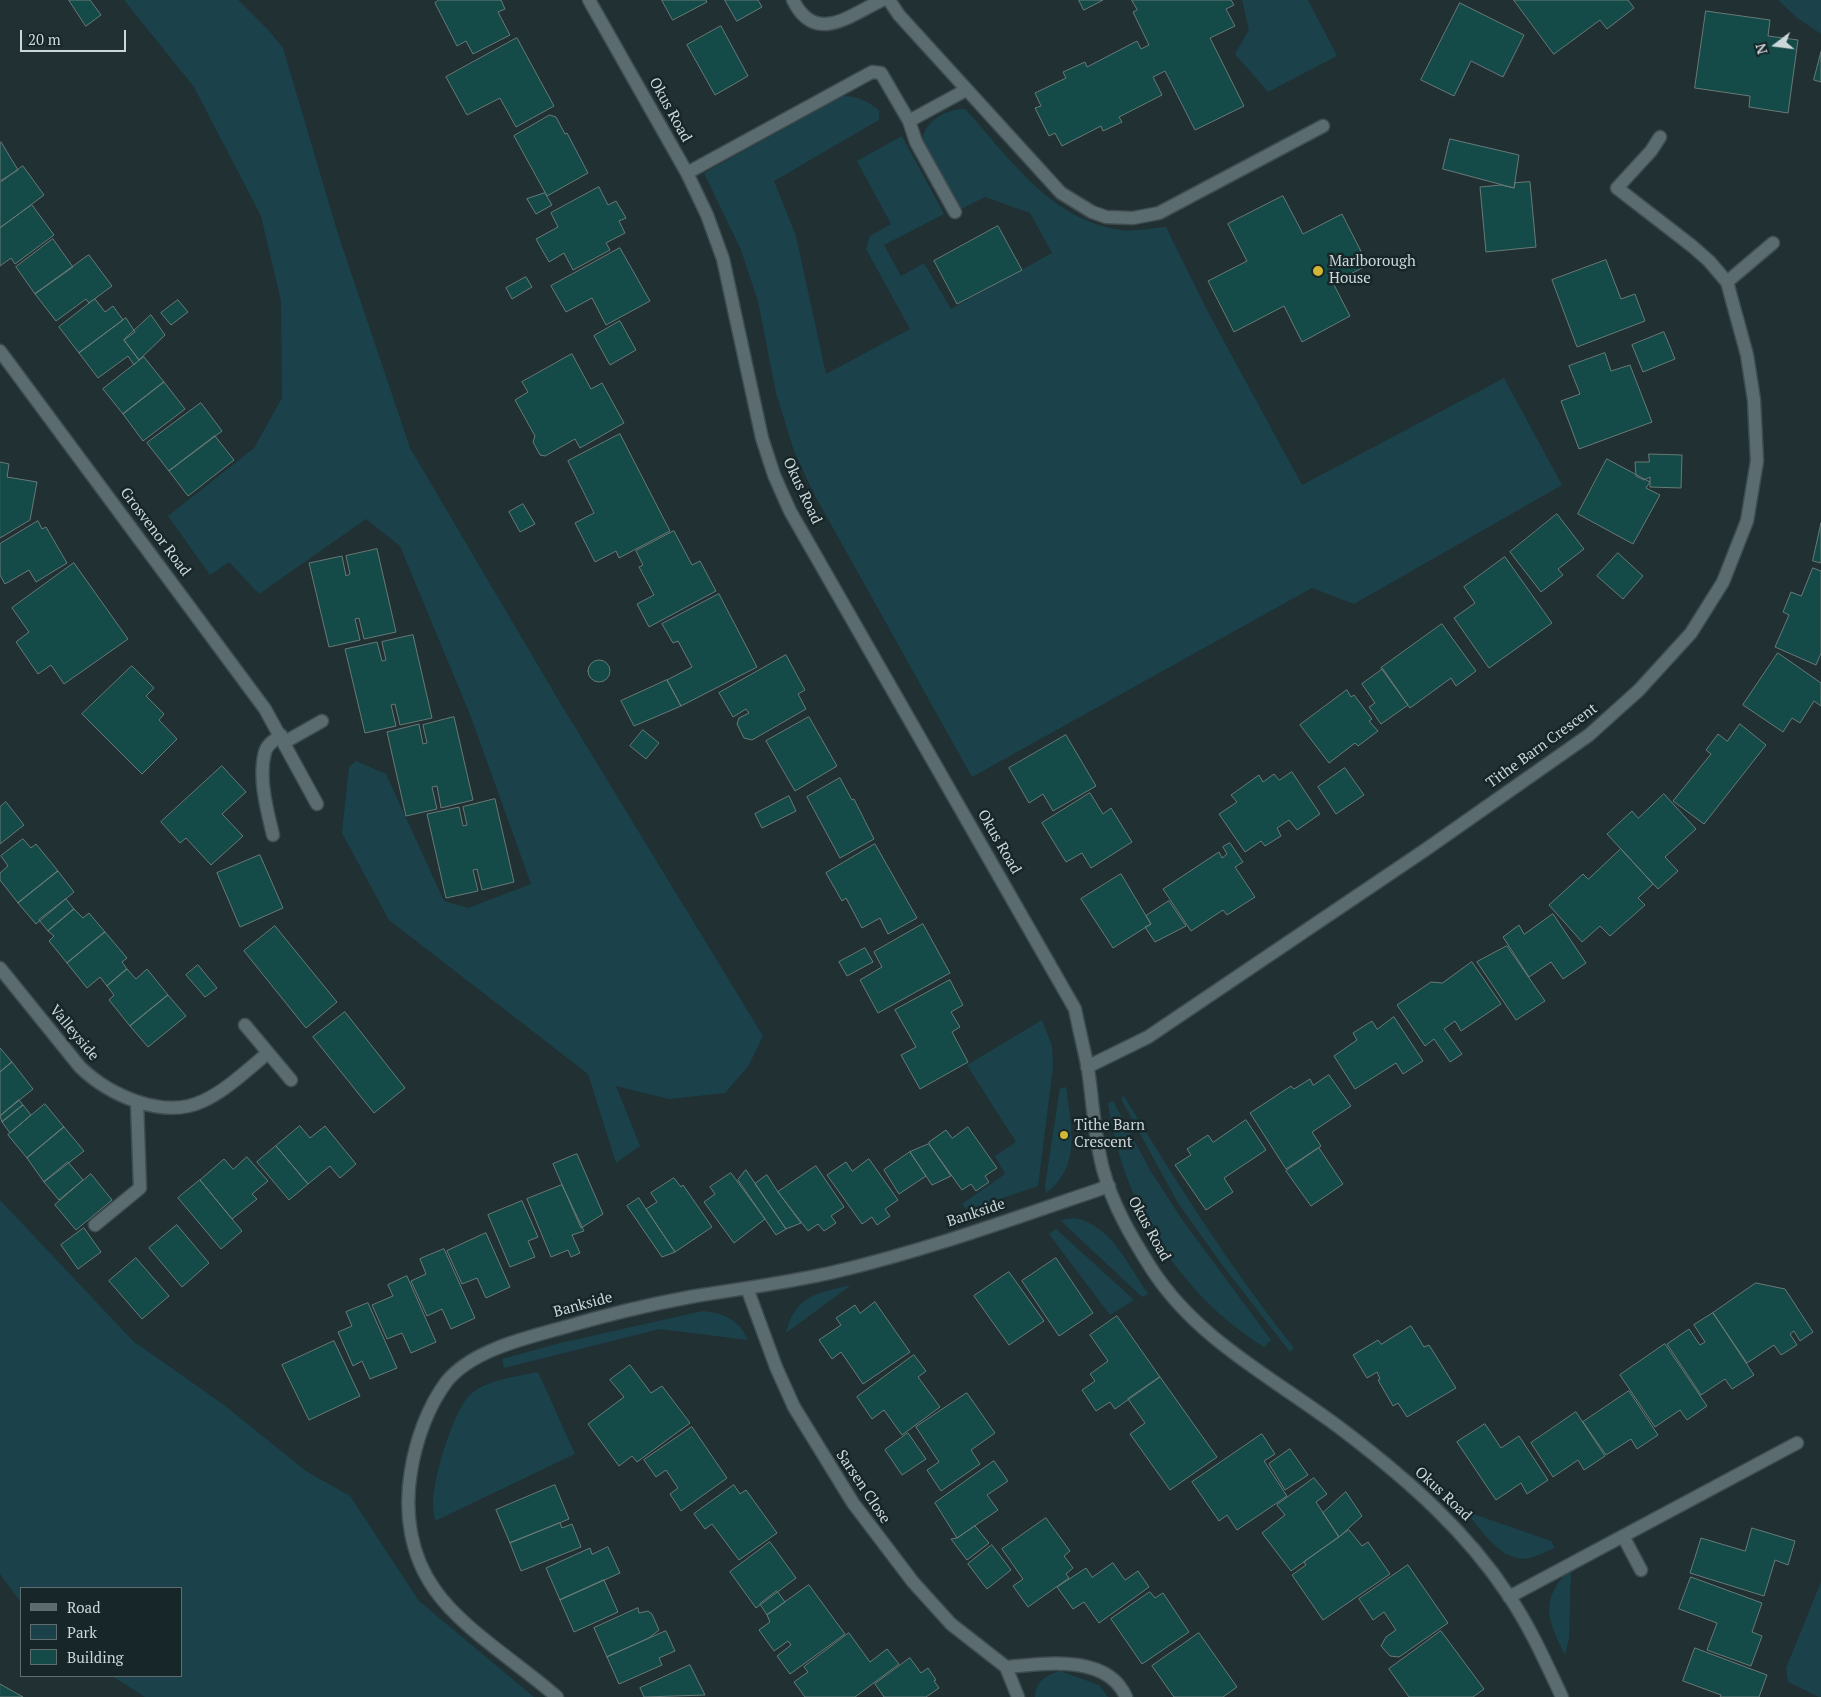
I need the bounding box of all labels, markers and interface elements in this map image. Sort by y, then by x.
scale bar [22,20,129,52]
north arrow [1751,20,1801,70]
text: 20 m [28,29,61,49]
text: N [1750,41,1772,57]
street label: Okus Road [645,75,695,145]
place label: Marlborough House [1329,253,1416,288]
marker: Marlborough House [1311,264,1325,278]
street label: Okus Road [779,455,825,527]
street label: Grosvenor Road [116,484,194,580]
street label: Tithe Barn Crescent [1483,700,1601,792]
street label: Okus Road [973,807,1025,877]
street label: Valleyside [45,1001,103,1065]
place label: Tithe Barn Crescent [1074,1117,1145,1152]
marker: Tithe Barn Crescent [1058,1129,1070,1141]
street label: Okus Road [1124,1194,1174,1264]
street label: Bankside [945,1195,1007,1231]
street label: Bankside [552,1288,614,1322]
street label: Sarsen Close [832,1447,894,1527]
street label: Okus Road [1411,1463,1475,1525]
legend [20,1587,182,1677]
text: Road [67,1597,100,1617]
text: Park [67,1622,97,1642]
text: Building [67,1647,124,1667]

